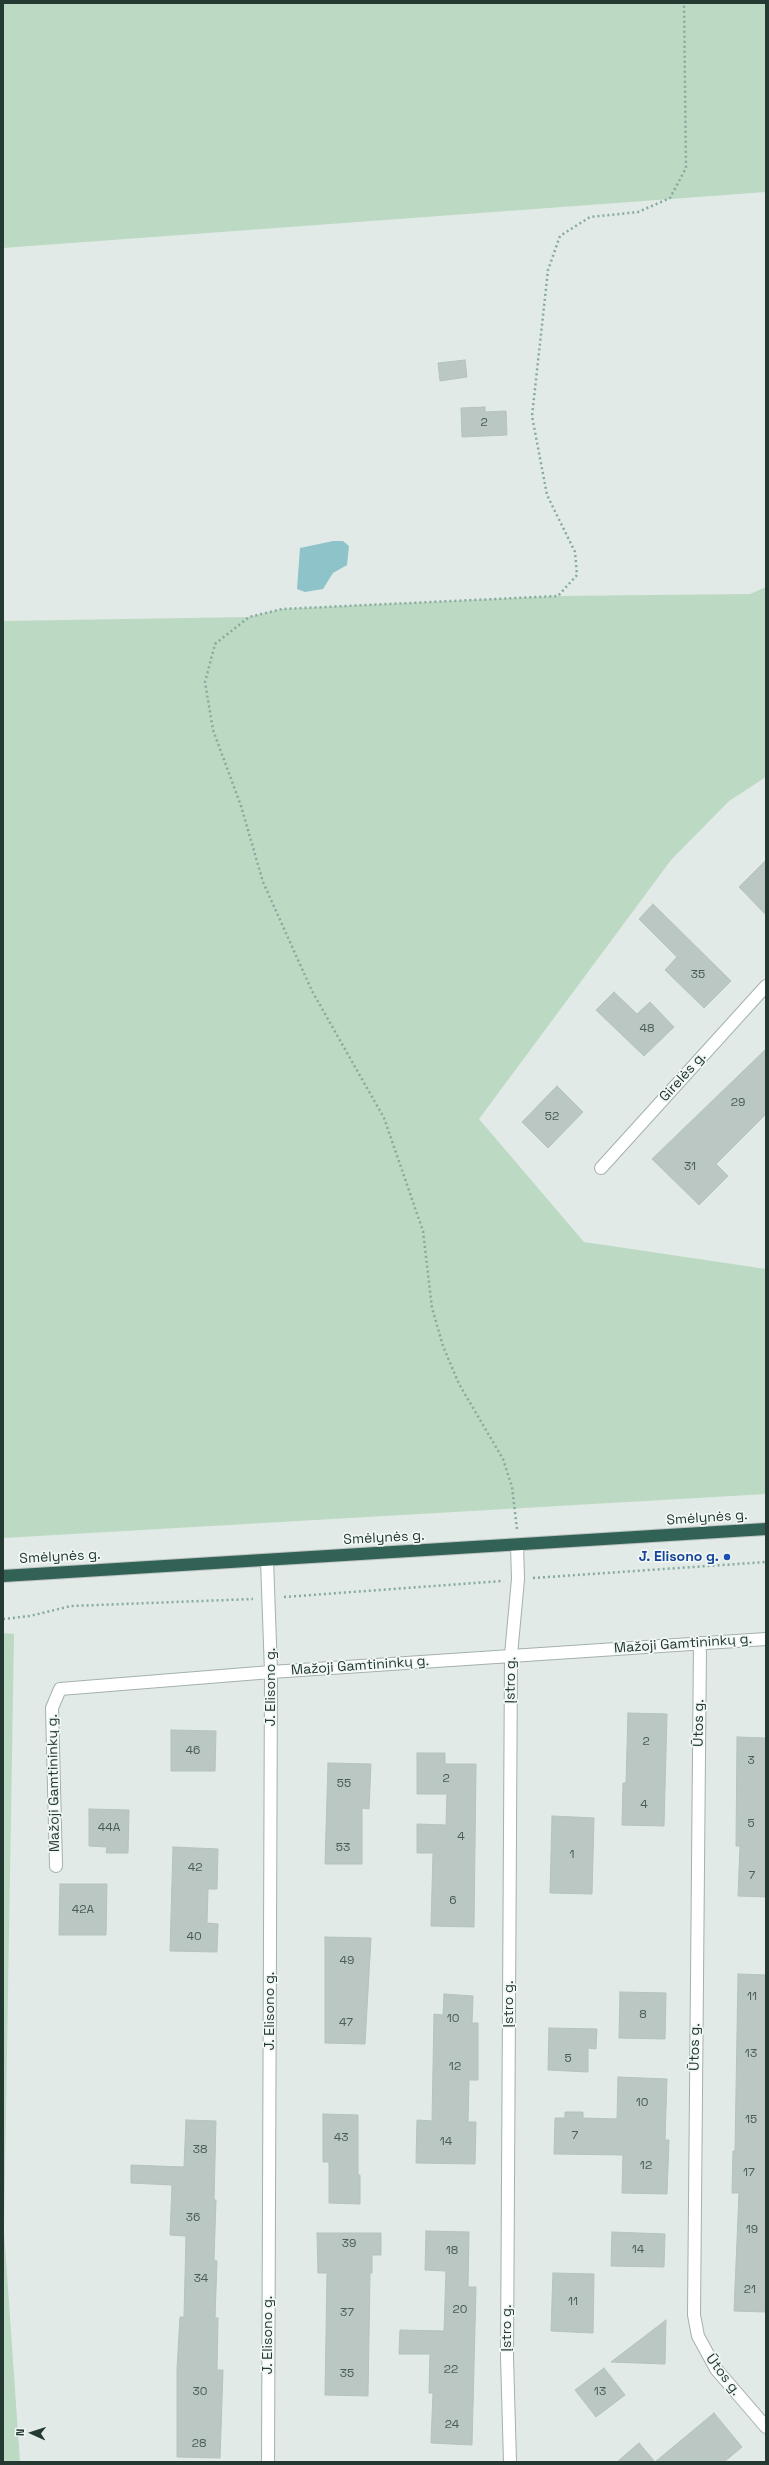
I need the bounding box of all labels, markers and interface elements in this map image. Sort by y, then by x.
house number: 2 [480,416,488,430]
house number: 35 [691,968,705,982]
house number: 48 [640,1022,654,1036]
street label: Girelės g. [656,1049,710,1105]
house number: 29 [731,1096,745,1110]
house number: 52 [545,1110,559,1124]
house number: 31 [684,1160,696,1174]
street label: Smėlynės g. [666,1507,748,1529]
street label: Smėlynės g. [343,1527,425,1549]
street label: Smėlynės g. [19,1546,101,1568]
place label: J. Elisono g. [639,1549,719,1565]
marker: J. Elisono g. [722,1552,732,1562]
street label: Mažoji Gamtininkų g. [614,1631,752,1657]
street label: J. Elisono g. [263,1648,279,1726]
street label: Mažoji Gamtininkų g. [291,1653,429,1679]
street label: Įstro g. [502,1656,520,1704]
street label: Ūtos g. [690,1699,708,1747]
street label: Mažoji Gamtininkų g. [44,1714,64,1852]
house number: 2 [642,1735,650,1749]
house number: 46 [186,1744,200,1758]
house number: 3 [747,1754,755,1768]
house number: 2 [442,1772,450,1786]
house number: 55 [337,1777,351,1791]
house number: 4 [640,1798,648,1812]
house number: 5 [747,1817,755,1831]
house number: 44A [98,1821,120,1835]
house number: 4 [457,1830,465,1844]
house number: 53 [336,1841,350,1855]
house number: 1 [569,1848,575,1862]
house number: 42 [188,1861,202,1875]
house number: 7 [749,1869,755,1883]
house number: 6 [449,1894,457,1908]
house number: 42A [72,1903,94,1917]
house number: 40 [186,1930,202,1944]
house number: 49 [340,1954,354,1968]
street label: J. Elisono g. [262,1972,278,2050]
street label: Įstro g. [501,1981,517,2027]
house number: 11 [747,1990,757,2004]
house number: 8 [639,2008,647,2022]
house number: 10 [447,2012,459,2026]
house number: 47 [339,2016,353,2030]
street label: Ūtos g. [686,2023,704,2071]
house number: 13 [745,2047,757,2061]
house number: 5 [564,2052,572,2066]
house number: 12 [449,2060,461,2074]
house number: 10 [636,2096,648,2110]
house number: 15 [745,2113,757,2127]
house number: 7 [572,2129,578,2143]
house number: 43 [334,2131,348,2145]
house number: 14 [440,2135,452,2149]
house number: 38 [193,2143,207,2157]
house number: 12 [640,2159,652,2173]
house number: 17 [743,2166,755,2180]
house number: 36 [186,2211,200,2225]
house number: 19 [746,2223,758,2237]
house number: 39 [342,2237,356,2251]
house number: 14 [632,2243,644,2257]
house number: 18 [446,2244,458,2258]
house number: 34 [194,2272,208,2286]
house number: 21 [744,2283,756,2297]
house number: 11 [568,2295,578,2309]
street label: J. Elisono g. [260,2296,276,2374]
house number: 20 [453,2303,467,2317]
street label: Įstro g. [499,2305,515,2351]
house number: 37 [340,2306,354,2320]
street label: Ūtos g. [702,2351,744,2399]
house number: 22 [444,2363,458,2377]
house number: 35 [340,2367,354,2381]
house number: 30 [193,2385,207,2399]
house number: 13 [594,2385,606,2399]
north arrow [12,2413,52,2453]
house number: 24 [445,2418,459,2432]
text: N [13,2428,27,2436]
house number: 28 [192,2437,206,2451]

